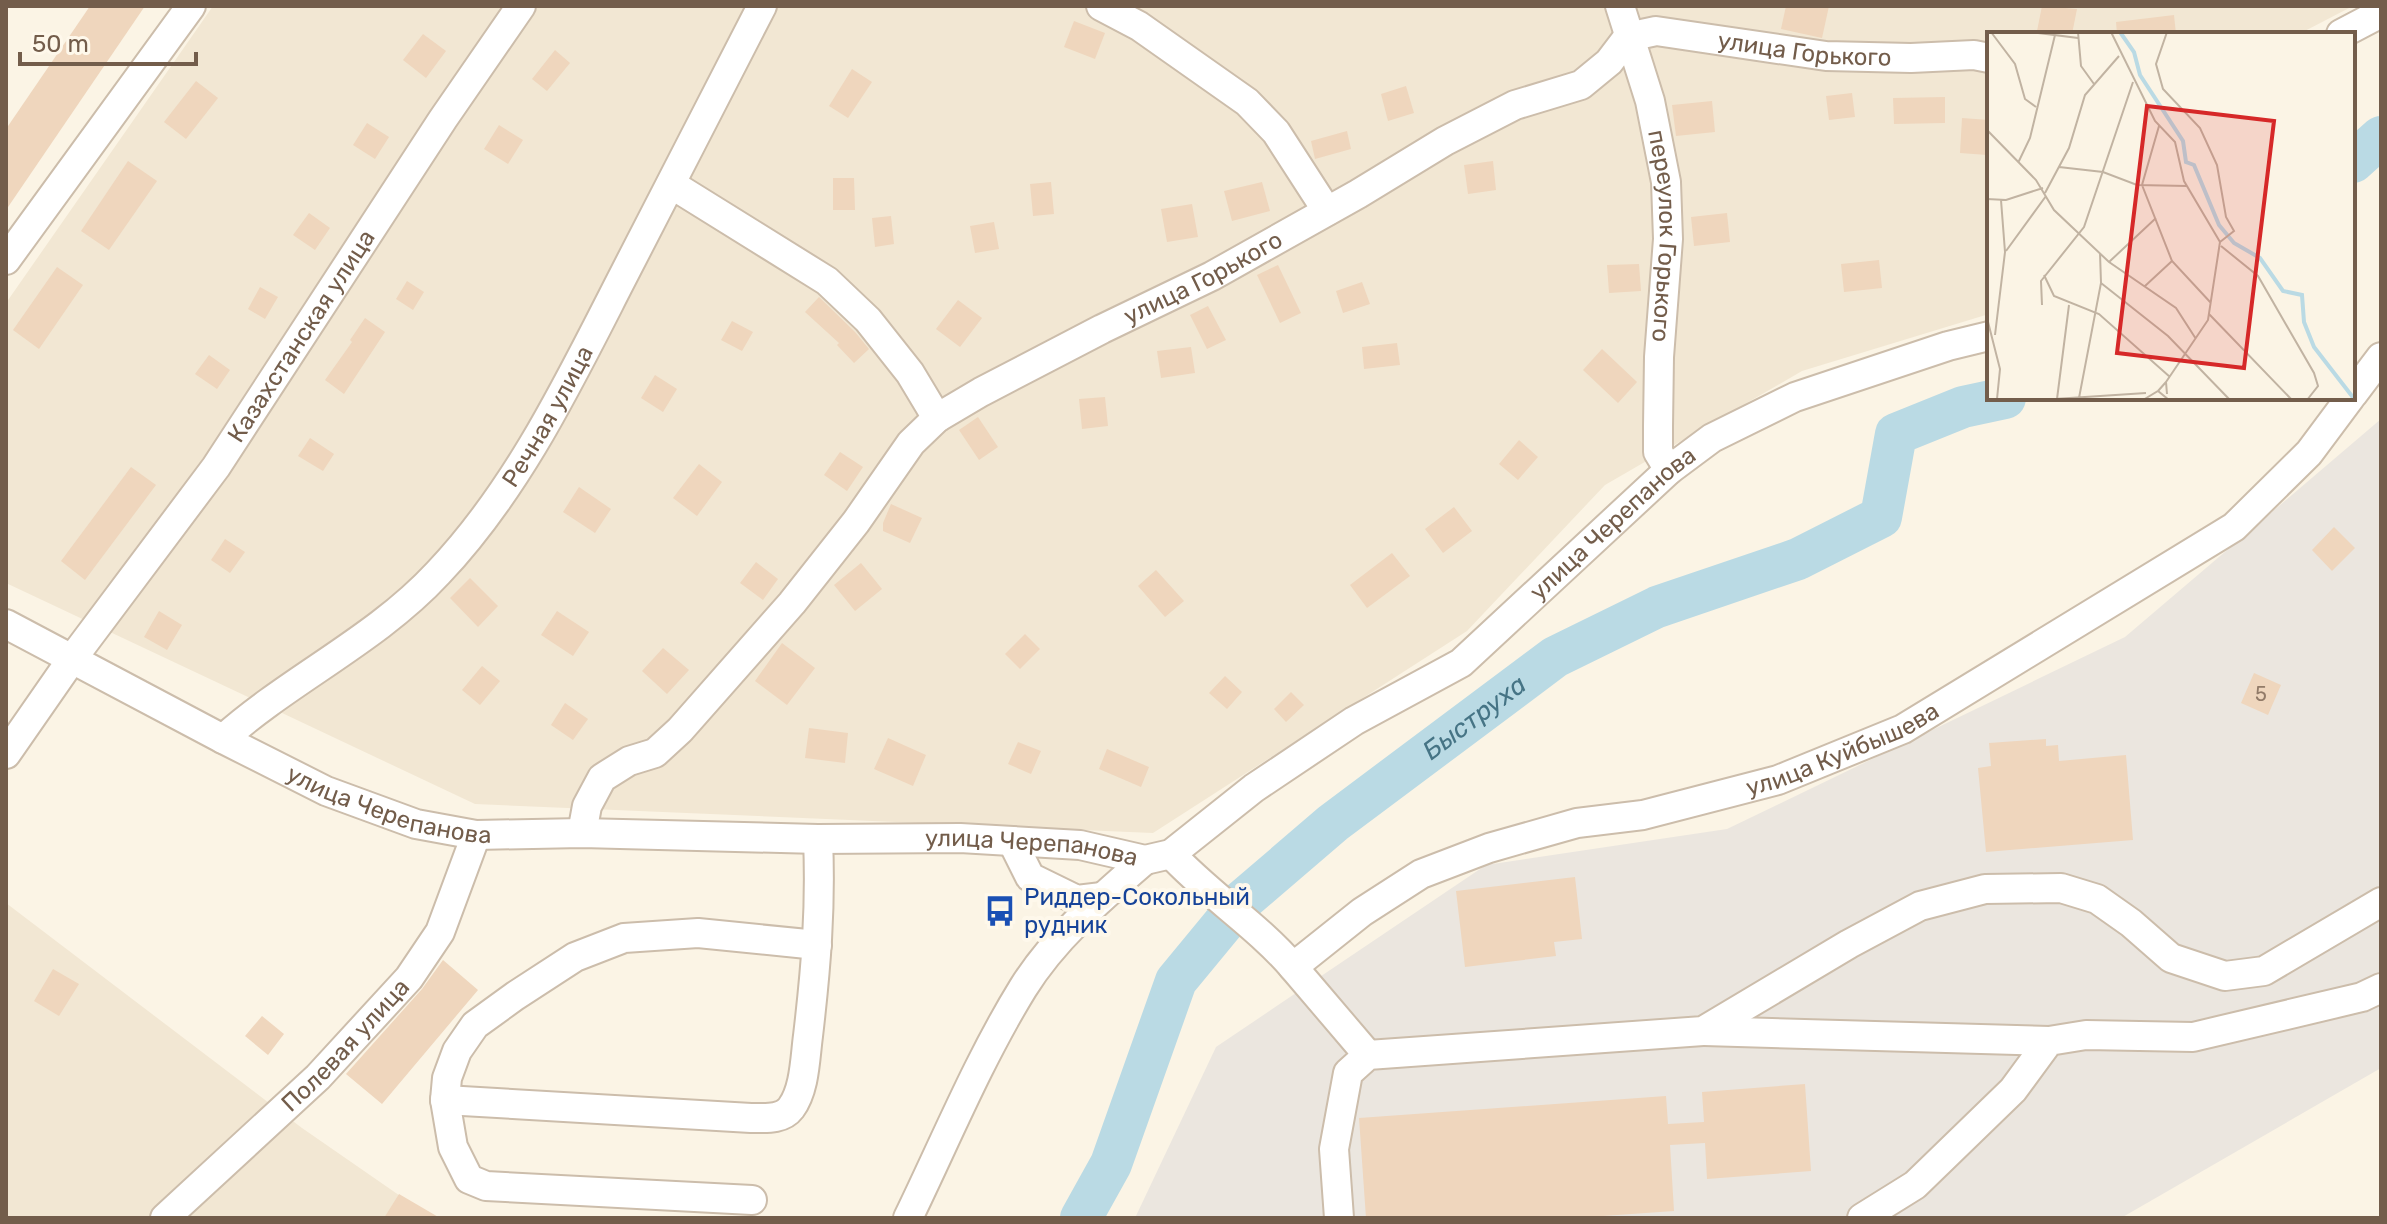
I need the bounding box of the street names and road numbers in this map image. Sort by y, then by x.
street label: улица Горького [1716,26,1892,72]
street label: переулок Горького [1642,127,1682,343]
street label: Казахстанская улица [222,225,381,448]
street label: улица Горького [1119,225,1287,330]
street label: Речная улица [496,341,599,492]
street label: улица Черепанова [1524,441,1701,606]
street label: улица Куйбышева [1743,697,1944,802]
street label: улица Черепанова [282,759,492,849]
street label: улица Черепанова [925,824,1141,872]
street label: Полевая улица [276,973,415,1117]

